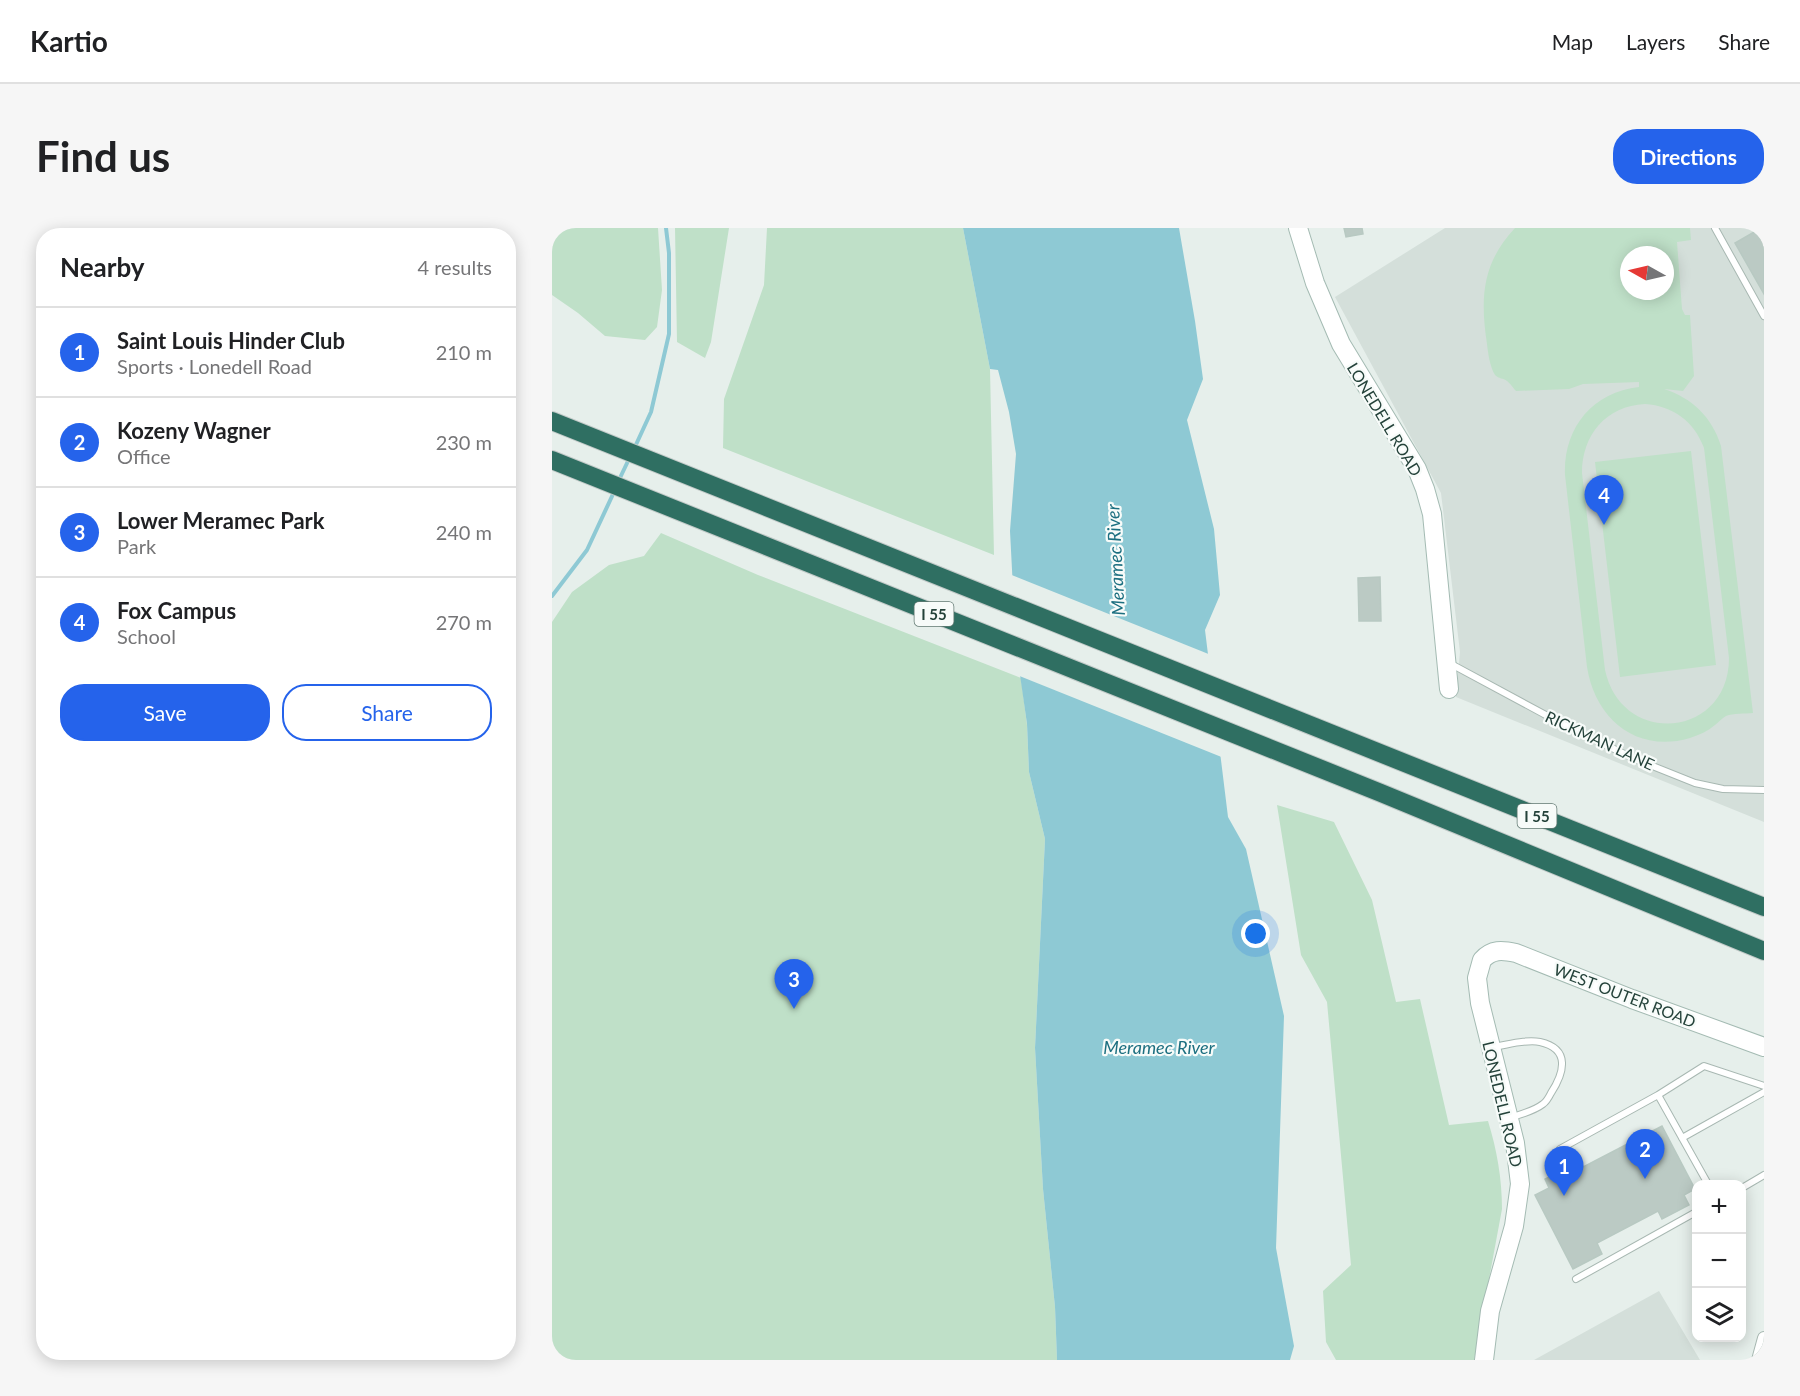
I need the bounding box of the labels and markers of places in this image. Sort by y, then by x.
pin: 4 [1584,476,1624,525]
pin: 3 [774,960,814,1009]
pin: 2 [1626,1130,1664,1179]
pin: 1 [1544,1146,1584,1196]

